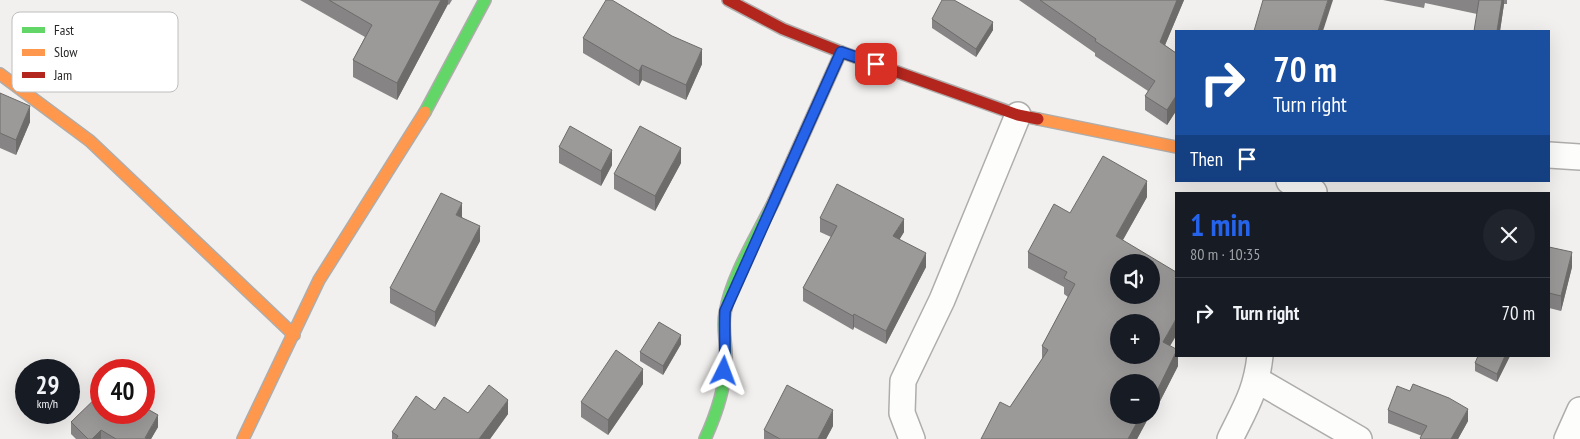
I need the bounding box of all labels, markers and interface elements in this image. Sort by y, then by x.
legend [12,12,178,92]
text: Fast [54,21,74,39]
text: Slow [54,43,78,61]
pin [855,43,897,85]
text: 70 m [1273,46,1337,92]
icon: arrive [862,50,890,78]
icon: right [1190,50,1255,115]
text: Jam [53,66,72,84]
text: Turn right [1273,90,1347,118]
icon: arrive [1233,145,1261,173]
text: Then [1190,147,1223,171]
text: 1 min [1190,205,1251,244]
button: close [1483,209,1535,261]
text: 80 m · 10:35 [1190,244,1261,264]
map controls [1110,254,1160,424]
button: sound [1110,254,1160,304]
icon: right [1190,299,1218,327]
text: Turn right [1233,301,1299,325]
text: 70 m [1502,301,1535,325]
button: + [1110,314,1160,364]
position arrow [697,344,749,396]
speed limit sign: 40 [90,359,155,424]
text: 29 [36,369,59,401]
button: − [1110,374,1160,424]
text: km/h [37,396,58,411]

